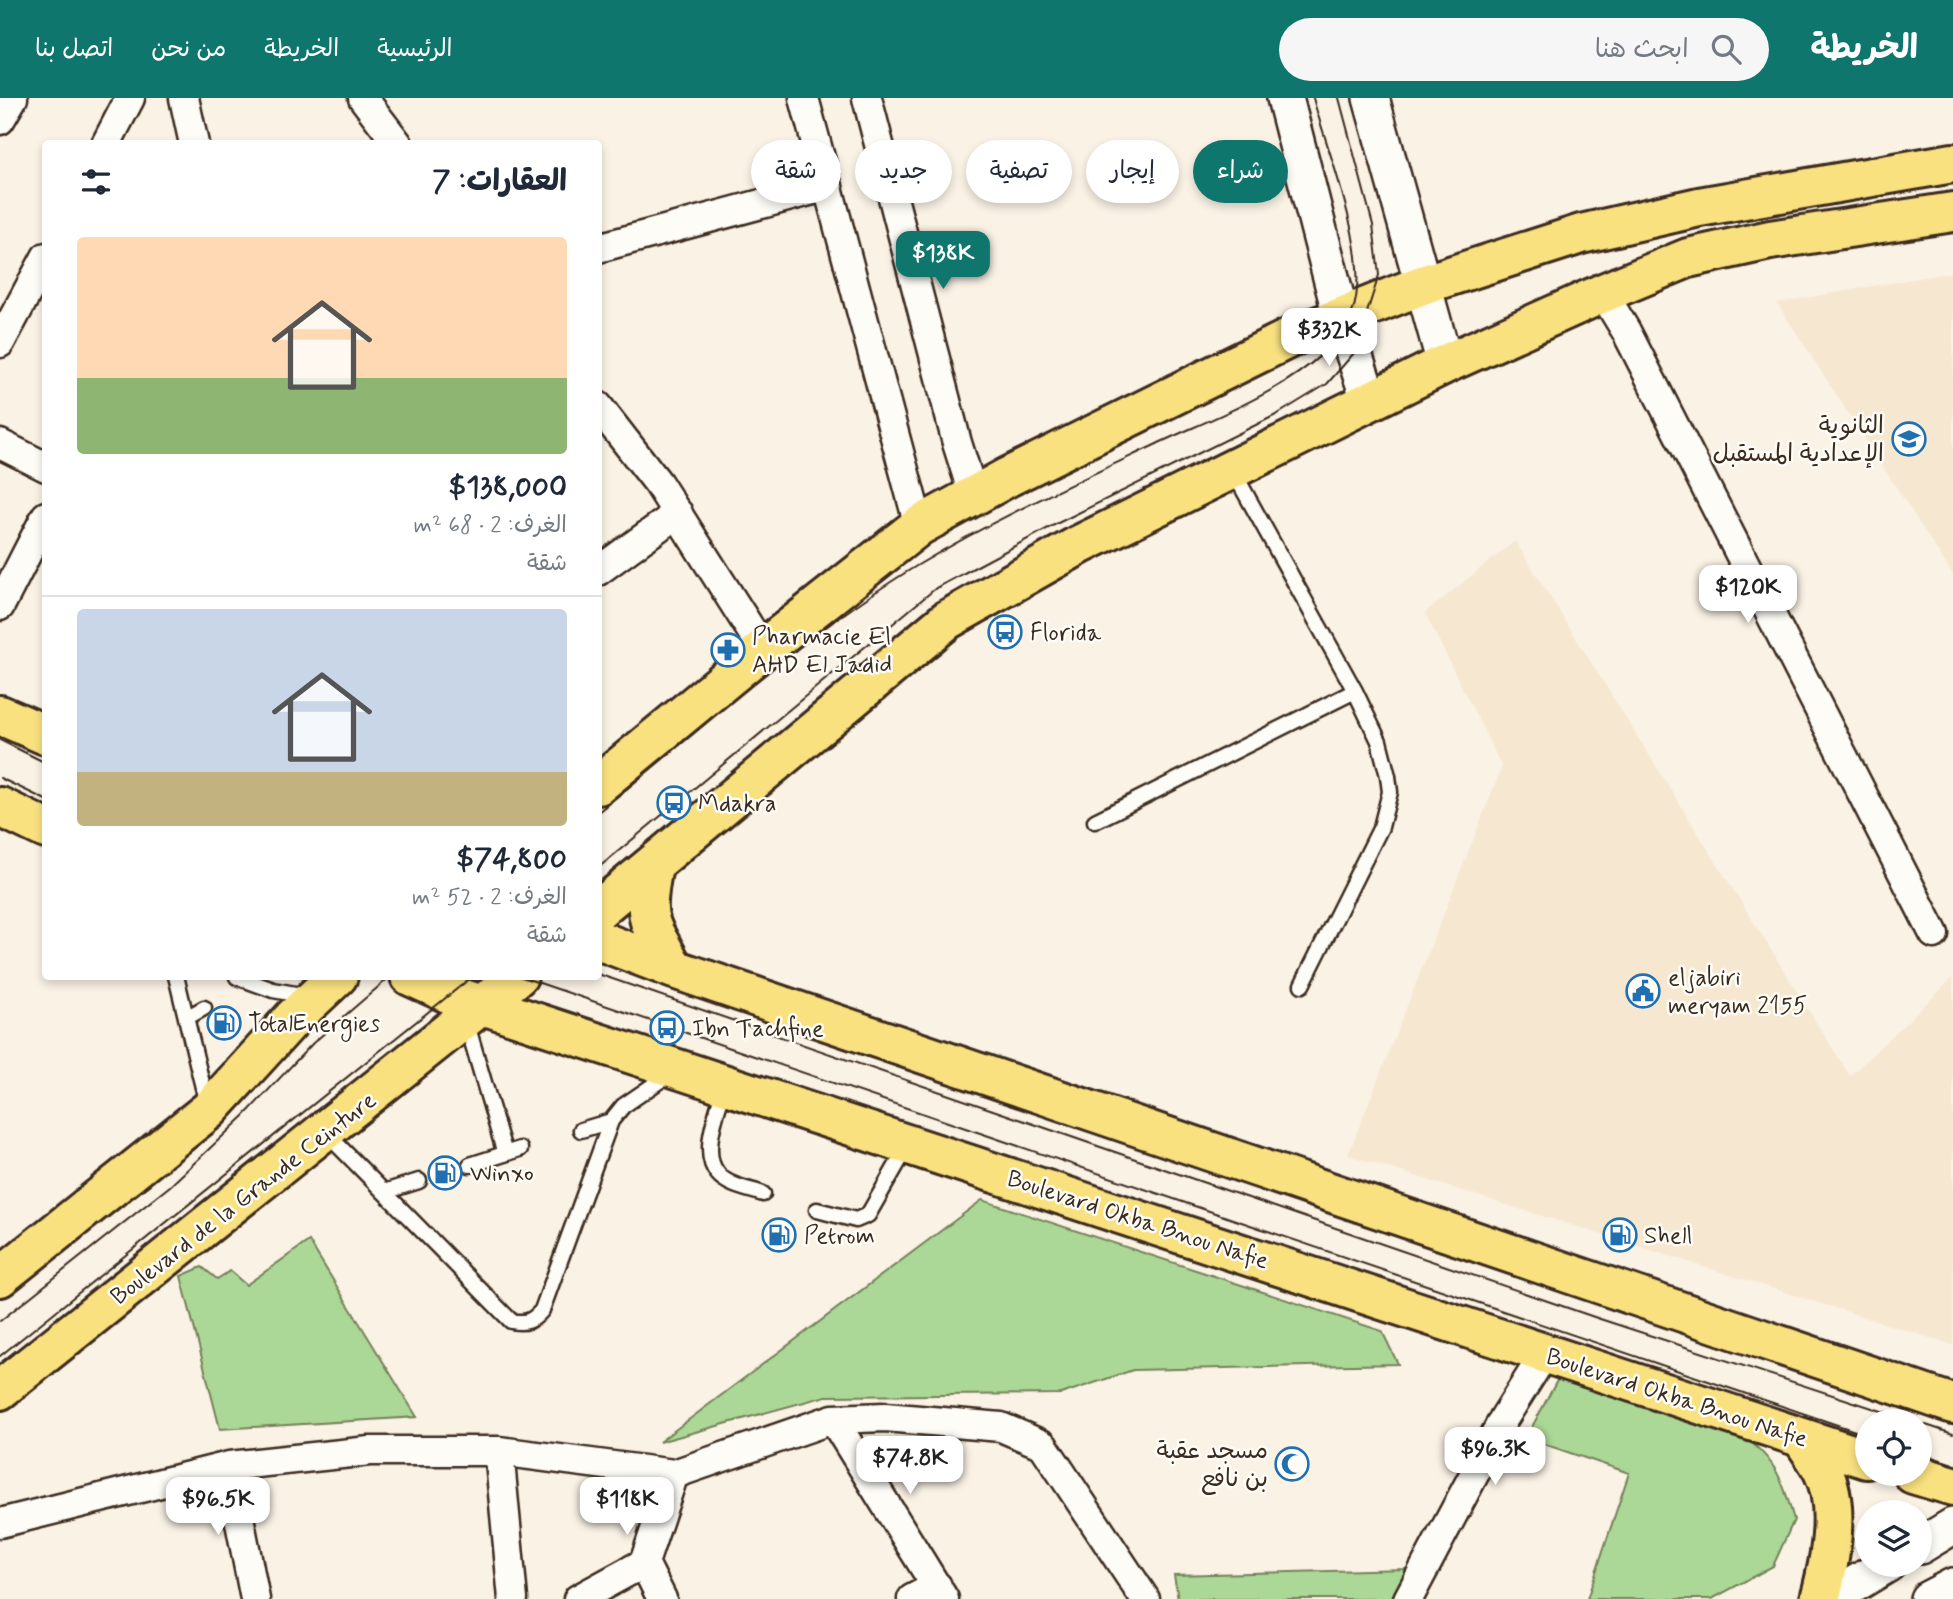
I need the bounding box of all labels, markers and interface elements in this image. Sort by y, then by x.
search box [1279,18,1769,81]
text: الخريطة [1811,27,1918,71]
icon: search [1707,30,1745,68]
text: ابحث هنا [1595,33,1689,67]
text: اتصل بنا [35,34,113,65]
text: من نحن [151,34,226,65]
text: الخريطة [264,34,339,65]
text: الرئيسية [377,34,453,65]
chip: شقة [751,140,841,203]
chip: جديد [855,140,952,203]
chip: تصفية [966,140,1072,203]
chip: إيجار [1086,140,1179,203]
chip: شراء [1193,140,1288,203]
text: العقارات: 7 [432,162,567,201]
icon: filters [77,163,115,201]
pin: $138K [894,232,992,291]
text: $138K [912,239,974,269]
icon: home [259,282,385,408]
pin: $332K [1280,308,1378,368]
text: $332K [1297,316,1361,346]
place label: الثانوية الإعدادية المستقبل [1713,411,1884,470]
school or university icon: الثانوية الإعدادية المستقبل [1890,420,1928,458]
text: $138,000 [449,468,567,507]
text: الغرف: 2 · 68 m² [414,511,567,541]
text: شقة [527,549,567,579]
pin: $120K [1699,566,1797,625]
text: $120K [1715,573,1781,603]
bus stop icon: Florida [986,613,1024,651]
place label: Florida [1030,618,1102,649]
place label: Pharmacie El AHD El Jadid [752,622,892,681]
pharmacy icon: Pharmacie El AHD El Jadid [709,631,747,669]
icon: home [259,654,385,780]
bus stop icon: Mdakra [655,784,693,822]
place label: Mdakra [698,789,777,820]
text: $74,800 [456,840,567,879]
text: الغرف: 2 · 52 m² [412,883,567,913]
text: شقة [527,921,567,951]
place label: eljabiri meryam 2155 [1668,963,1807,1022]
public building icon: eljabiri meryam 2155 [1624,972,1662,1010]
fuel station icon: TotalEnergies [205,1004,243,1042]
place label: TotalEnergies [248,1009,381,1042]
bus stop icon: Ibn Tachfine [648,1009,686,1047]
place label: Ibn Tachfine [692,1014,824,1045]
street label: Boulevard de la Grande Ceinture [105,1086,383,1313]
fuel station icon: Winxo [426,1154,464,1192]
place label: Winxo [470,1159,534,1190]
street label: Boulevard Okba Bnou Nafie [1003,1163,1272,1277]
fuel station icon: Petrom [760,1216,798,1254]
fuel station icon: Shell [1601,1216,1639,1254]
place label: Petrom [804,1221,875,1252]
place label: Shell [1644,1221,1692,1252]
street label: Boulevard Okba Bnou Nafie [1542,1341,1811,1455]
map controls [1855,1409,1932,1577]
button: locate [1855,1409,1932,1486]
pin: $96.3K [1438,1428,1552,1487]
text: $96.3K [1461,1435,1529,1465]
pin: $74.8K [853,1436,967,1496]
place label: مسجد عقبة بن نافع [1157,1436,1268,1495]
text: $74.8K [872,1444,948,1474]
mosque icon: مسجد عقبة بن نافع [1273,1445,1311,1483]
pin: $96.5K [161,1478,275,1537]
pin: $118K [578,1478,676,1537]
text: $96.5K [182,1485,254,1515]
text: $118K [596,1485,658,1515]
button: layers [1855,1500,1932,1577]

